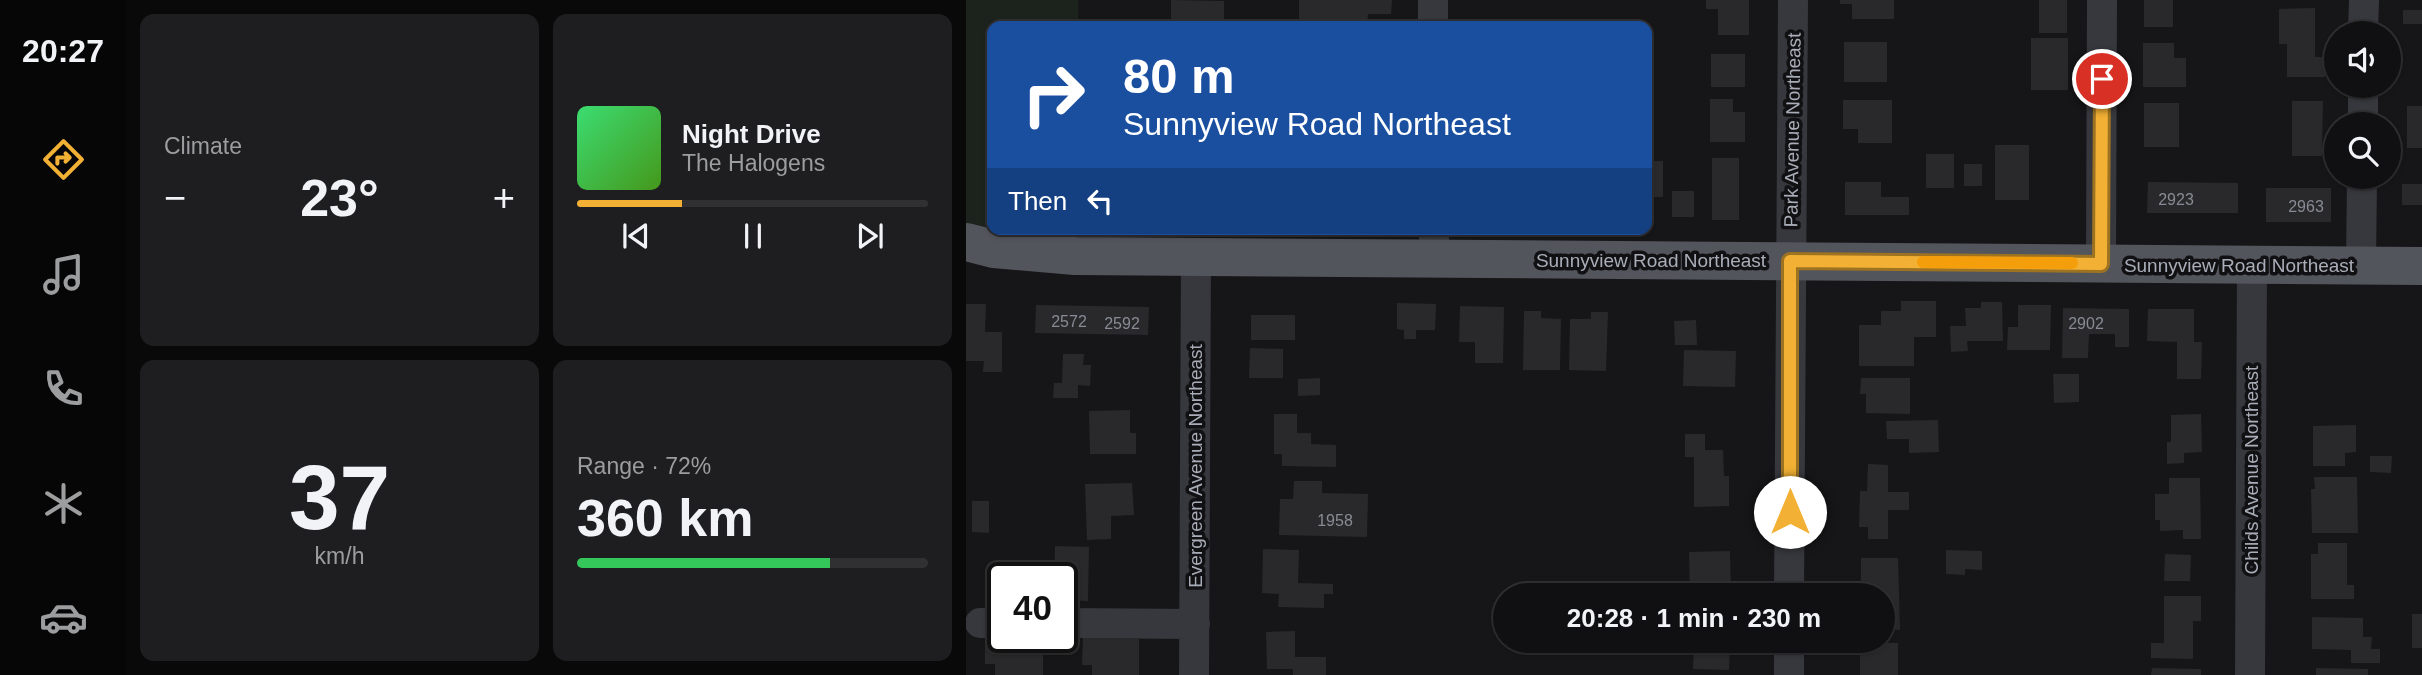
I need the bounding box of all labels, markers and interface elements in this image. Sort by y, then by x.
map controls [2324,21,2401,189]
button: sound [2324,21,2401,98]
street label: Park Avenue Northeast [1780,32,1805,228]
text: 20:27 [22,33,104,69]
icon: right [1008,49,1099,140]
text: 80 m [1123,49,1235,103]
pin [2072,49,2132,109]
icon: arrive [2083,60,2121,98]
text: Sunnyview Road Northeast [1123,106,1511,142]
button: search [2324,112,2401,189]
text: Night Drive [682,119,821,149]
text: Climate [164,133,242,159]
icon: directions [39,135,88,184]
text: The Halogens [682,150,825,176]
text: 23° [300,169,379,227]
text: − [164,177,186,219]
text: + [493,177,515,219]
icon: left [1081,182,1119,220]
text: Then [1008,186,1067,216]
house number: 2923 [2158,191,2194,208]
house number: 2963 [2288,198,2324,215]
icon: previous [617,217,655,255]
icon: pause [734,217,772,255]
icon: next [851,217,889,255]
icon: music [39,250,88,299]
street label: Sunnyview Road Northeast [1536,250,1767,271]
street label: Sunnyview Road Northeast [2124,255,2355,276]
house number: 2572 [1051,313,1087,330]
house number: 2592 [1104,315,1140,332]
house number: 2902 [2068,315,2104,332]
street label: Evergreen Avenue Northeast [1185,343,1206,588]
icon: phone [39,364,88,413]
street label: Childs Avenue Northeast [2241,365,2262,574]
text: 37 [289,447,390,548]
text: Range · 72% [577,453,711,479]
position arrow [1753,475,1827,549]
icon: climate [39,479,88,528]
text: 360 km [577,489,753,547]
house number: 1958 [1317,512,1353,529]
text: km/h [315,543,364,569]
speed limit sign: 40 [987,562,1078,653]
icon: car [39,593,88,642]
text: 20:28 · 1 min · 230 m [1567,603,1821,633]

